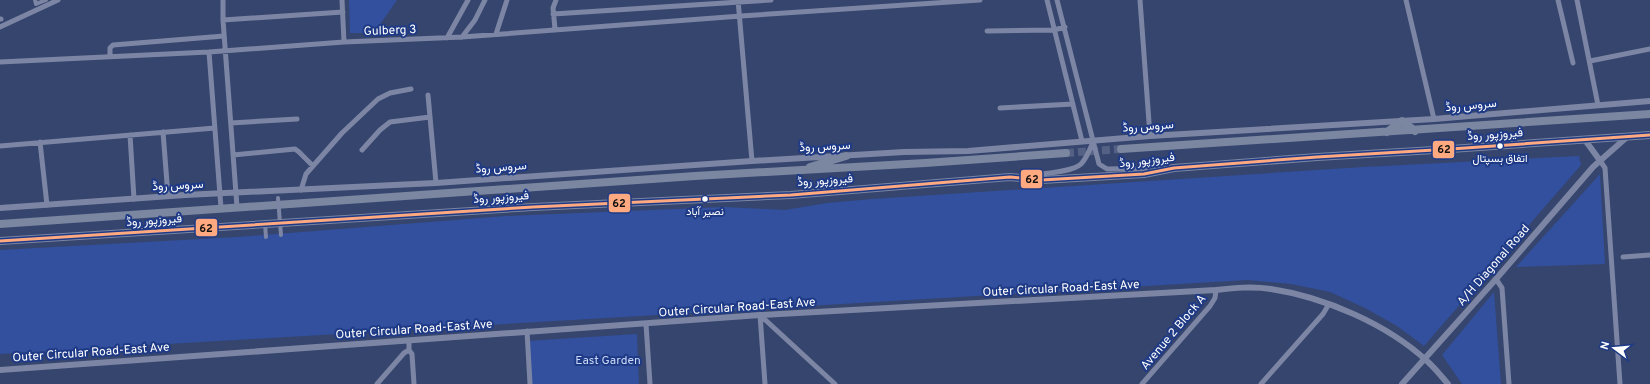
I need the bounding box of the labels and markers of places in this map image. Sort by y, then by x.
marker: اتفاق ہسپتال [1495,141,1505,151]
place label: اتفاق ہسپتال [1472,152,1528,166]
marker: نصیر آباد [700,194,710,204]
place label: نصیر آباد [686,205,724,219]

